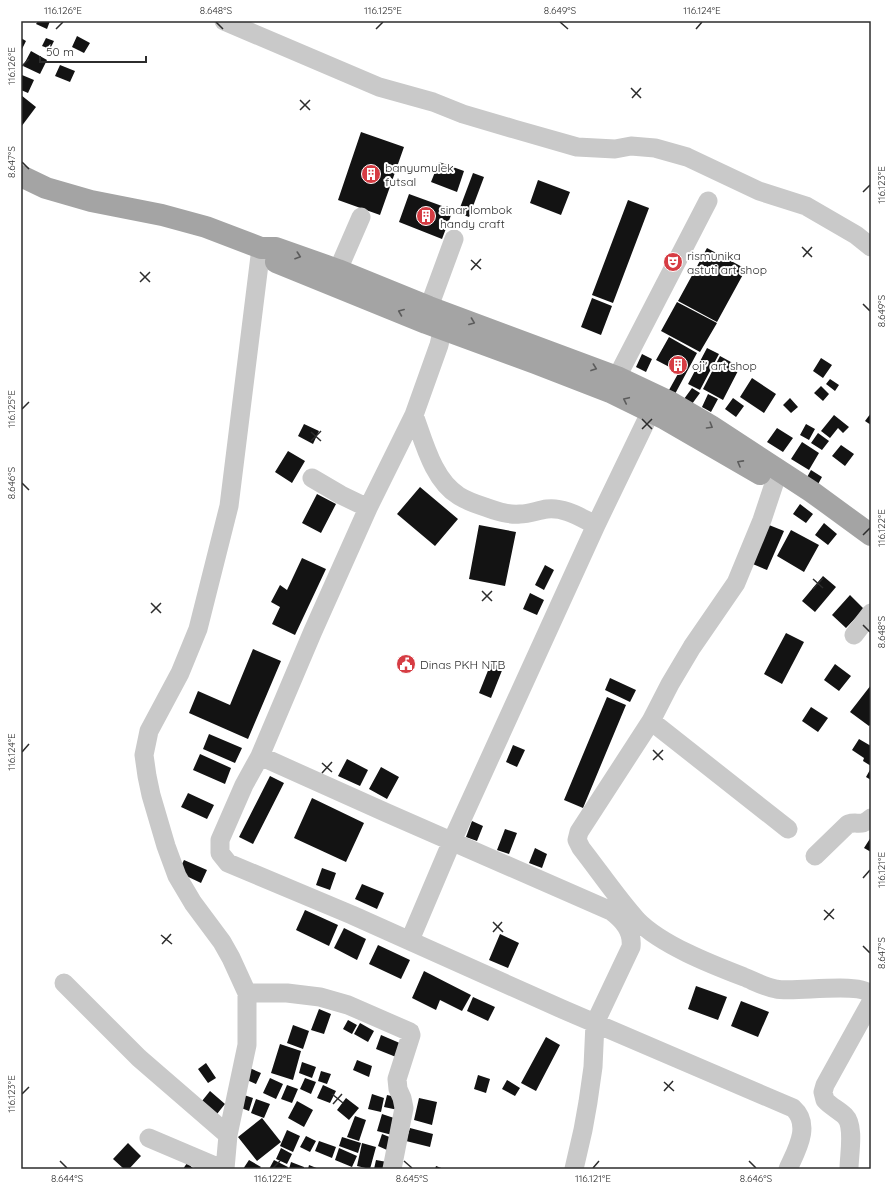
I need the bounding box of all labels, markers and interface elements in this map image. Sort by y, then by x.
text: 116.126°E [44,4,82,17]
text: 8.648°S [200,4,233,17]
text: 116.125°E [364,4,402,17]
text: 8.649°S [544,4,577,17]
text: 116.124°E [683,4,721,17]
scale bar [40,38,146,64]
text: 50 m [46,44,74,59]
text: 116.126°E [5,47,18,85]
text: 8.647°S [5,146,18,178]
place label: banyumulek futsal [385,160,454,189]
building icon: banyumulek futsal [360,163,382,185]
text: 116.123°E [875,166,888,204]
place label: sinar lombok handy craft [440,202,512,231]
building icon: sinar lombok handy craft [415,205,437,227]
place label: rismunika astuti art shop [687,248,767,277]
one-way arrow [295,251,302,259]
theatre icon: rismunika astuti art shop [662,251,684,273]
text: 8.649°S [875,294,888,327]
one-way arrow [397,309,404,317]
one-way arrow [468,318,475,326]
building icon: oji' art shop [667,354,689,376]
place label: oji' art shop [692,358,757,373]
one-way arrow [590,363,597,372]
text: 116.125°E [5,390,18,428]
one-way arrow [623,397,631,405]
one-way arrow [706,421,713,428]
one-way arrow [737,460,744,467]
text: 8.646°S [5,466,18,499]
text: 116.122°E [875,509,888,547]
text: 8.648°S [875,615,888,648]
public building icon: Dinas PKH NTB [395,653,417,675]
place label: Dinas PKH NTB [420,657,505,672]
text: 116.124°E [5,733,18,771]
text: 116.121°E [875,852,888,888]
text: 8.647°S [875,937,888,969]
text: 116.123°E [5,1075,18,1113]
text: 8.644°S [51,1172,83,1185]
text: 116.122°E [254,1172,292,1185]
text: 8.645°S [396,1172,429,1185]
text: 116.121°E [575,1172,611,1185]
text: 8.646°S [740,1172,773,1185]

